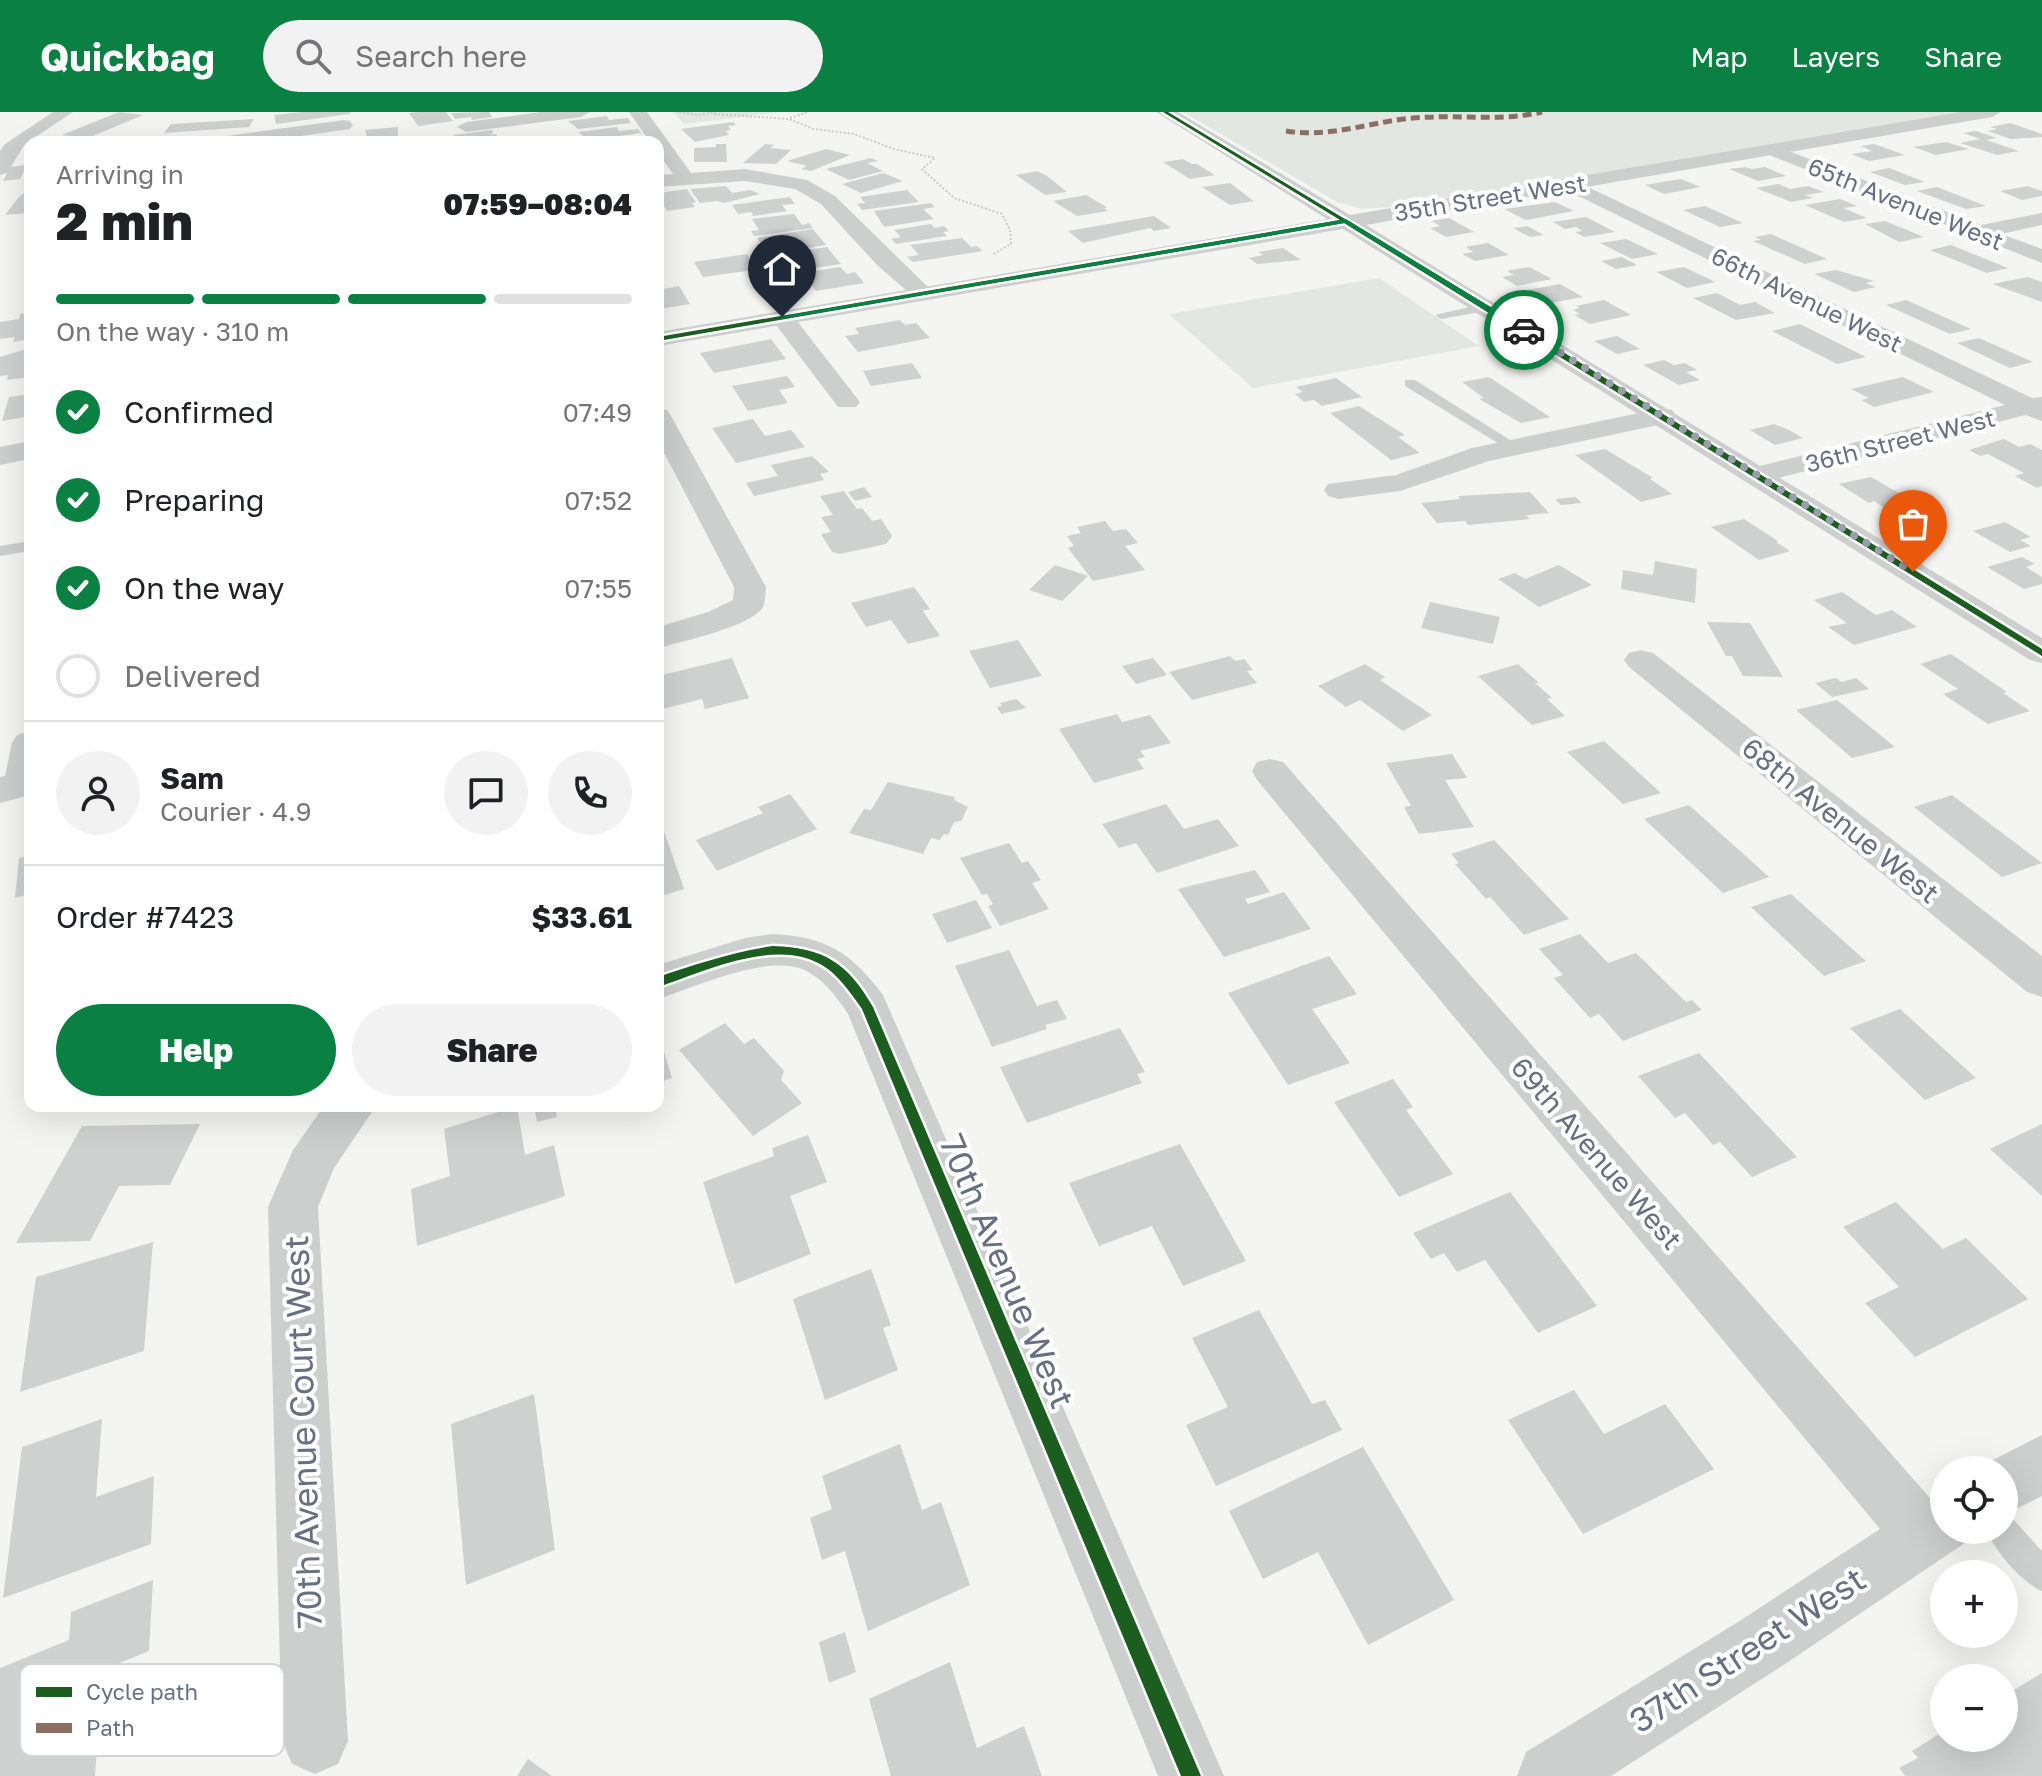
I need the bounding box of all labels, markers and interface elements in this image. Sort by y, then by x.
search box [263,20,823,92]
text: Quickbag [40,34,215,79]
icon: search [291,34,335,78]
text: Search here [355,38,527,74]
text: Map [1690,40,1748,73]
text: Layers [1792,40,1880,73]
text: Share [1924,40,2002,73]
street label: 65th Avenue West [1804,151,2008,255]
text: Arriving in [56,159,184,190]
street label: 35th Street West [1392,168,1588,226]
text: 07:59–08:04 [443,186,632,222]
text: 2 min [56,189,193,251]
pin [748,235,816,317]
street label: 66th Avenue West [1707,240,1907,358]
icon: home [760,247,804,291]
courier [1484,290,1564,370]
icon: car [1502,308,1546,352]
text: On the way · 310 m [56,316,289,347]
icon: check [56,390,100,434]
text: Confirmed [124,394,274,430]
text: 07:49 [563,397,632,428]
street label: 36th Street West [1802,402,1998,478]
icon: check [56,478,100,522]
text: Preparing [124,482,265,518]
text: 07:52 [564,485,632,516]
pin [1879,490,1947,572]
icon: bag [1891,502,1935,546]
icon: check [56,566,100,610]
text: On the way [124,570,284,606]
text: 07:55 [564,573,632,604]
text: Delivered [124,658,261,694]
street label: 68th Avenue West [1736,731,1946,909]
button: person [56,751,140,835]
button: chat [444,751,528,835]
button: phone [548,751,632,835]
text: Sam [160,760,224,796]
text: Courier · 4.9 [160,796,312,827]
text: Order #7423 [56,899,234,935]
text: $33.61 [531,899,632,935]
button: Help [56,1004,336,1096]
button: Share [352,1004,632,1096]
street label: 69th Avenue West [1505,1050,1689,1256]
street label: 70th Avenue West [932,1128,1084,1414]
street label: 70th Avenue Court West [275,1235,329,1629]
map controls [1930,1456,2018,1752]
button: locate [1930,1456,2018,1544]
street label: 37th Street West [1622,1558,1872,1740]
button: + [1930,1560,2018,1648]
legend [20,1664,284,1756]
button: − [1930,1664,2018,1752]
text: Cycle path [86,1678,198,1705]
text: Path [86,1714,135,1741]

